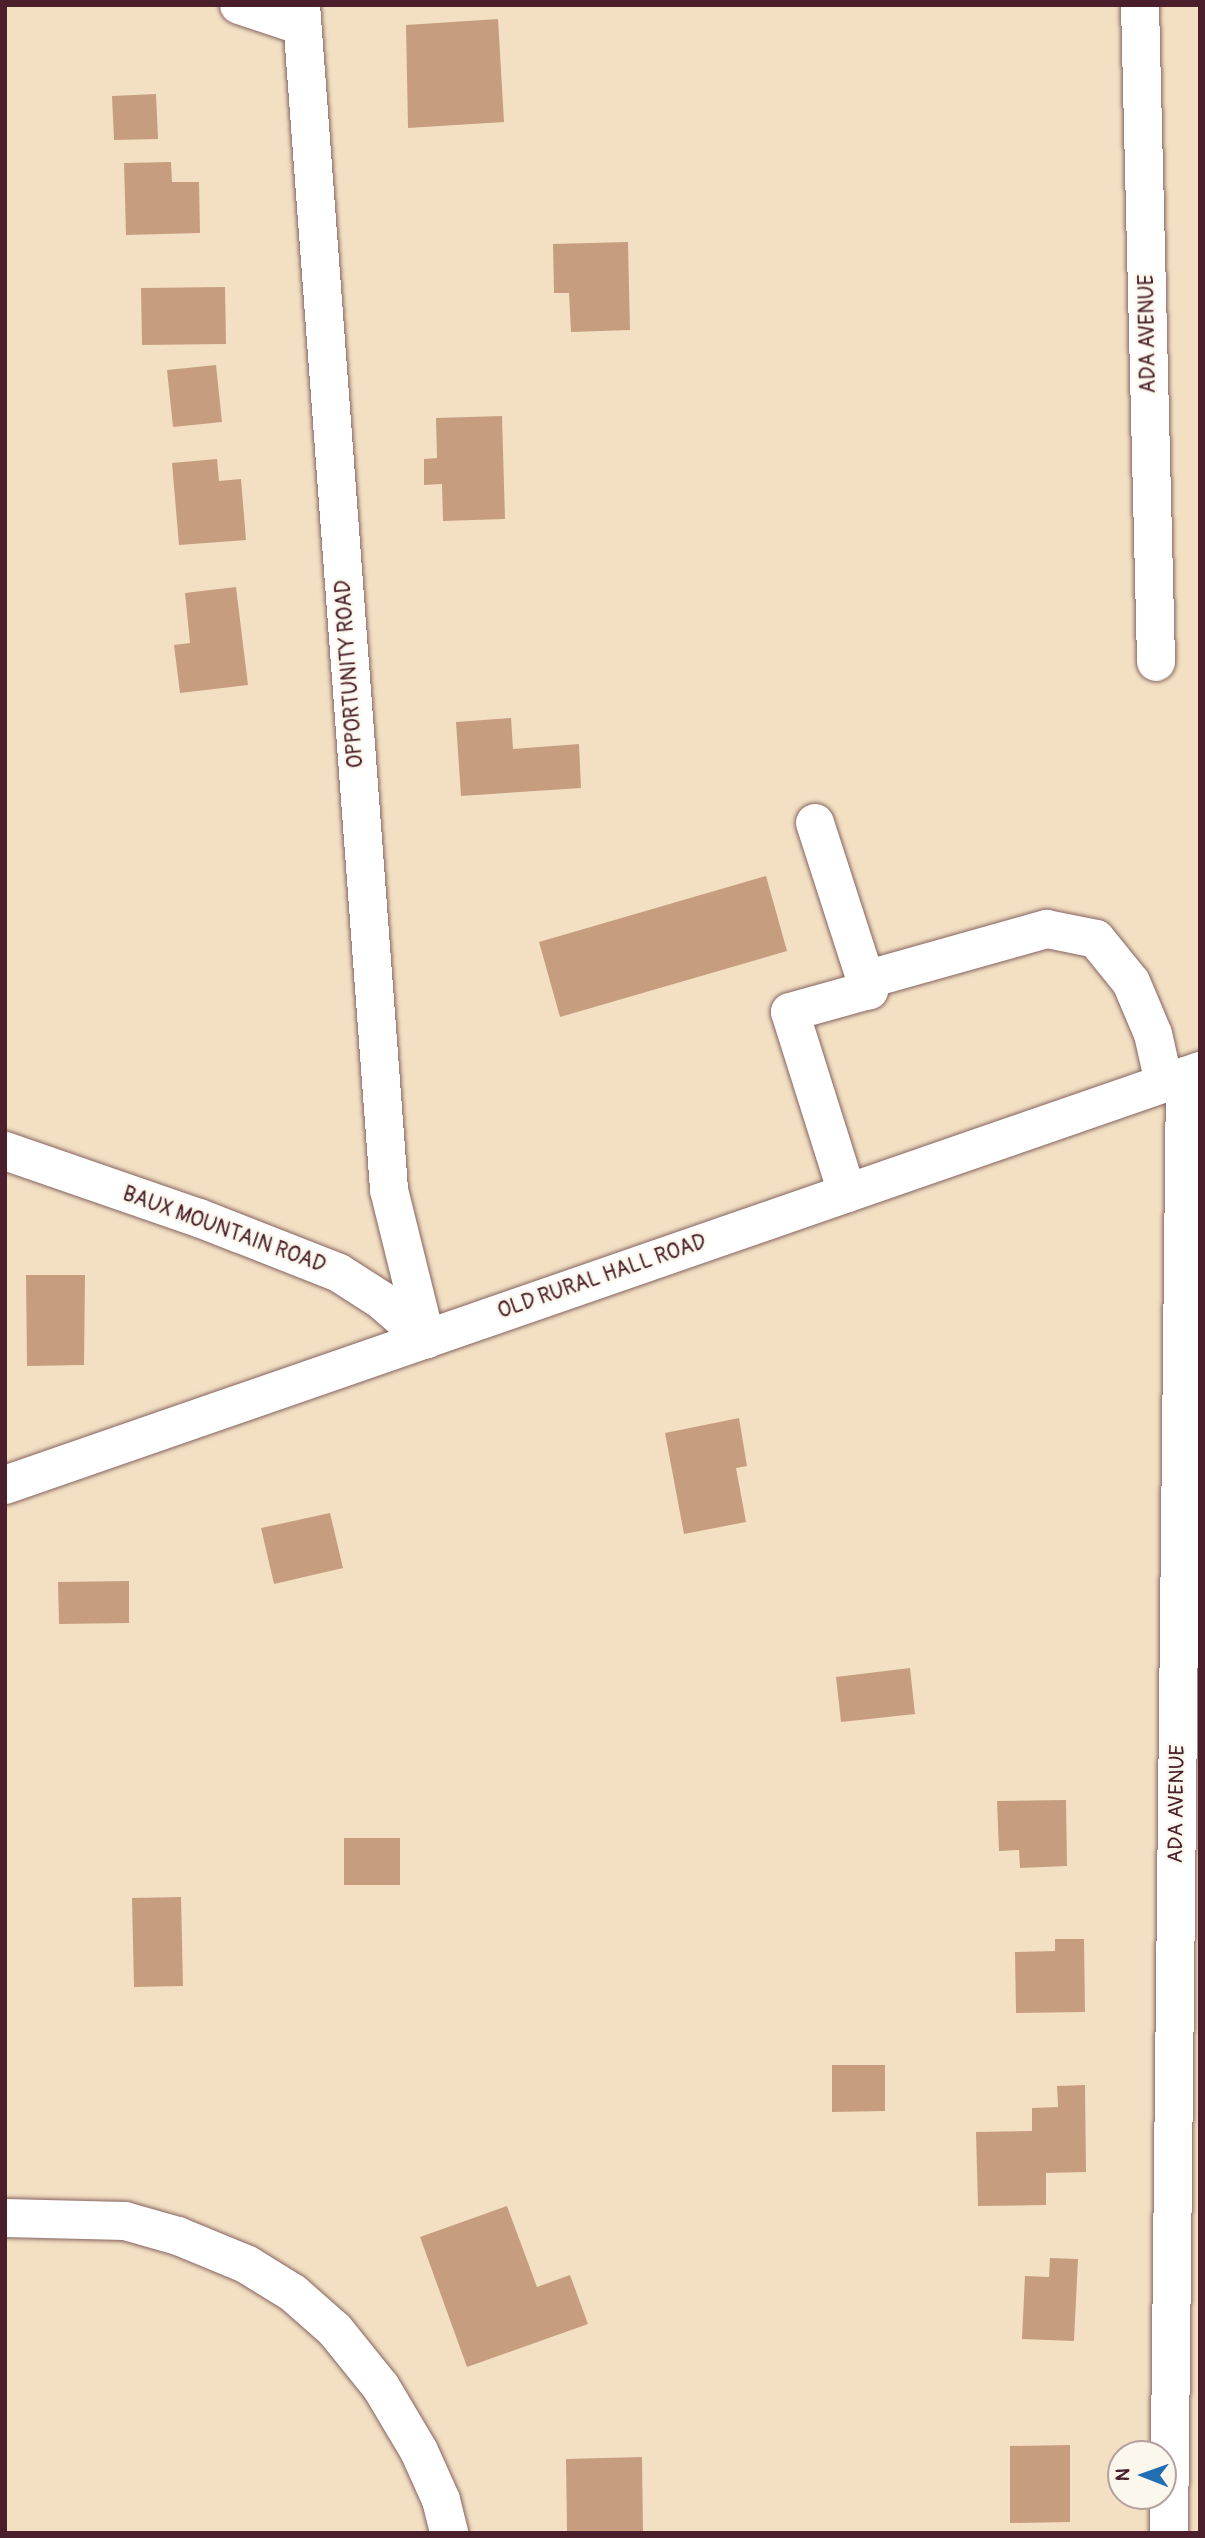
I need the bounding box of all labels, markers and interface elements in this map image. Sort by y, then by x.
street label: ADA AVENUE [1134,274,1162,394]
street label: OPPORTUNITY ROAD [331,579,369,769]
street label: BAUX MOUNTAIN ROAD [119,1182,329,1278]
street label: OLD RURAL HALL ROAD [495,1230,709,1324]
street label: ADA AVENUE [1163,1744,1191,1864]
north arrow [1107,2440,1177,2510]
text: N [1111,2468,1135,2481]

